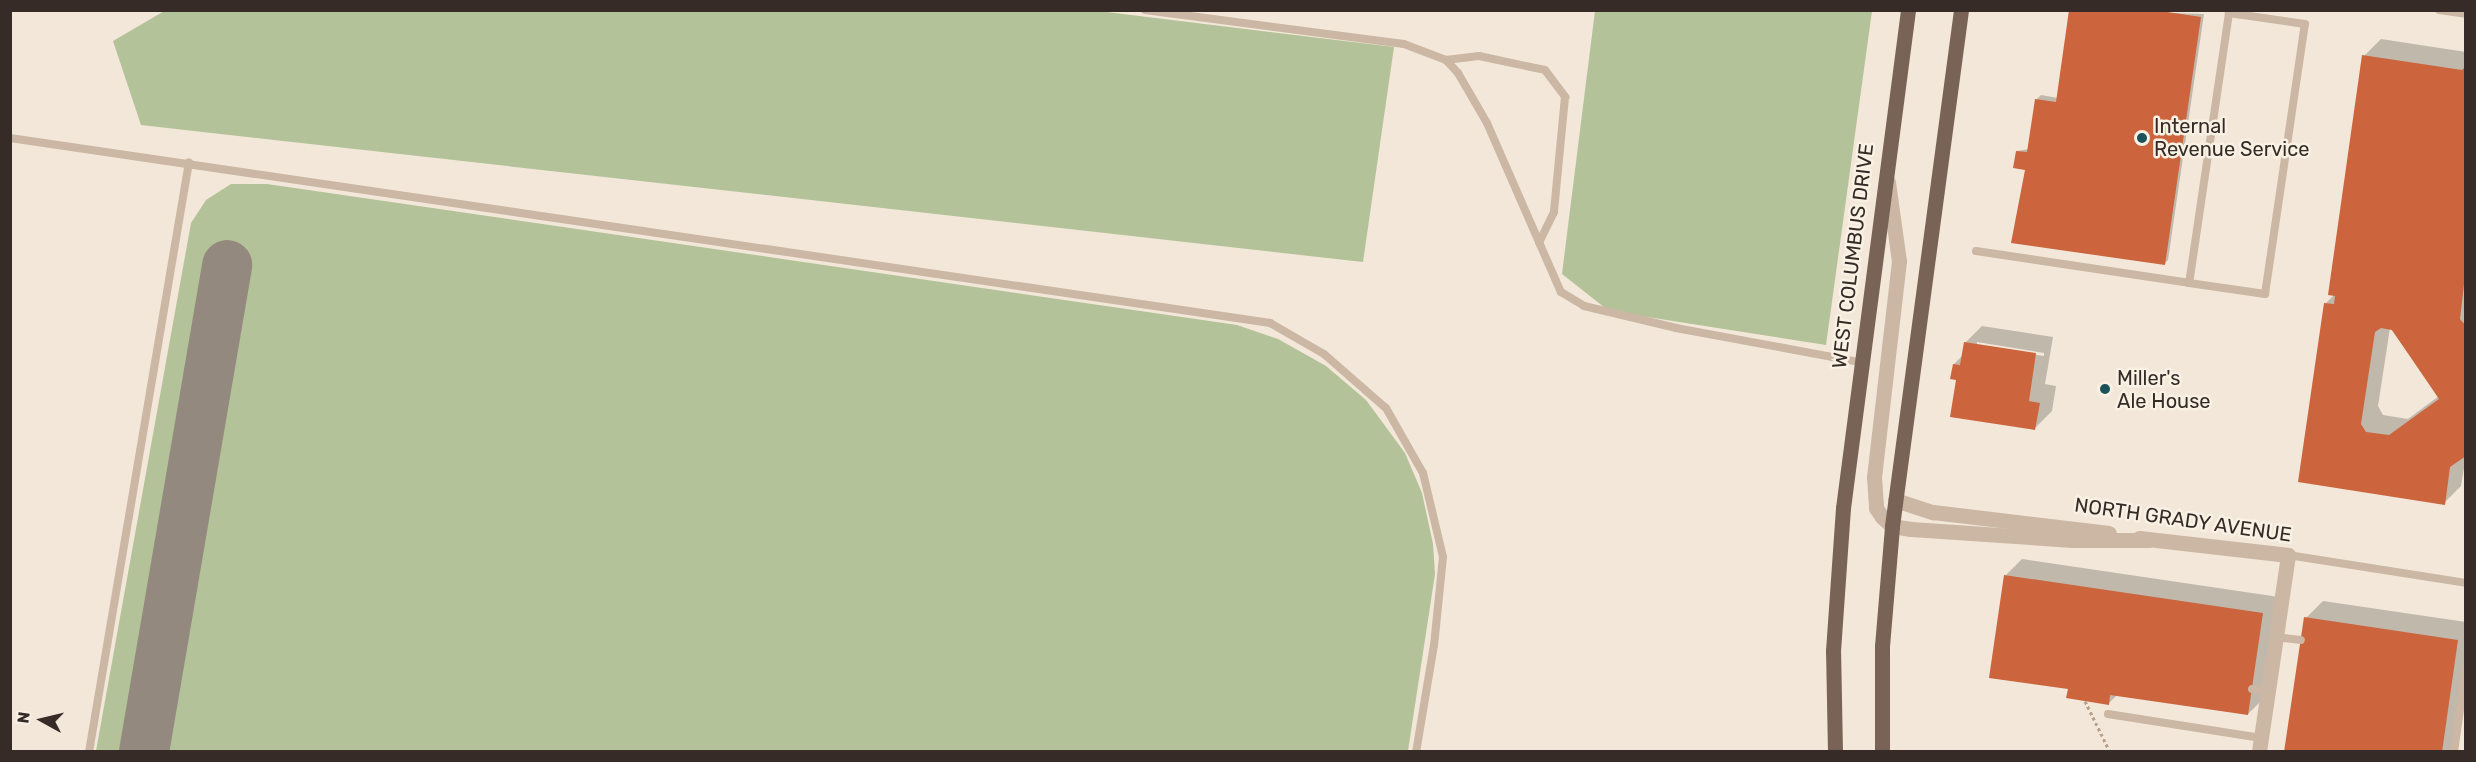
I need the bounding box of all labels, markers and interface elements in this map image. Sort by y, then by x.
place label: Internal Revenue Service [2154,114,2309,161]
marker: Internal Revenue Service [2135,131,2149,145]
street label: WEST COLUMBUS DRIVE [1827,142,1879,370]
place label: Miller's Ale House [2117,366,2211,413]
marker: Miller's Ale House [2098,382,2112,396]
street label: NORTH GRADY AVENUE [2072,493,2294,547]
north arrow [12,690,72,750]
text: N [13,710,34,724]

